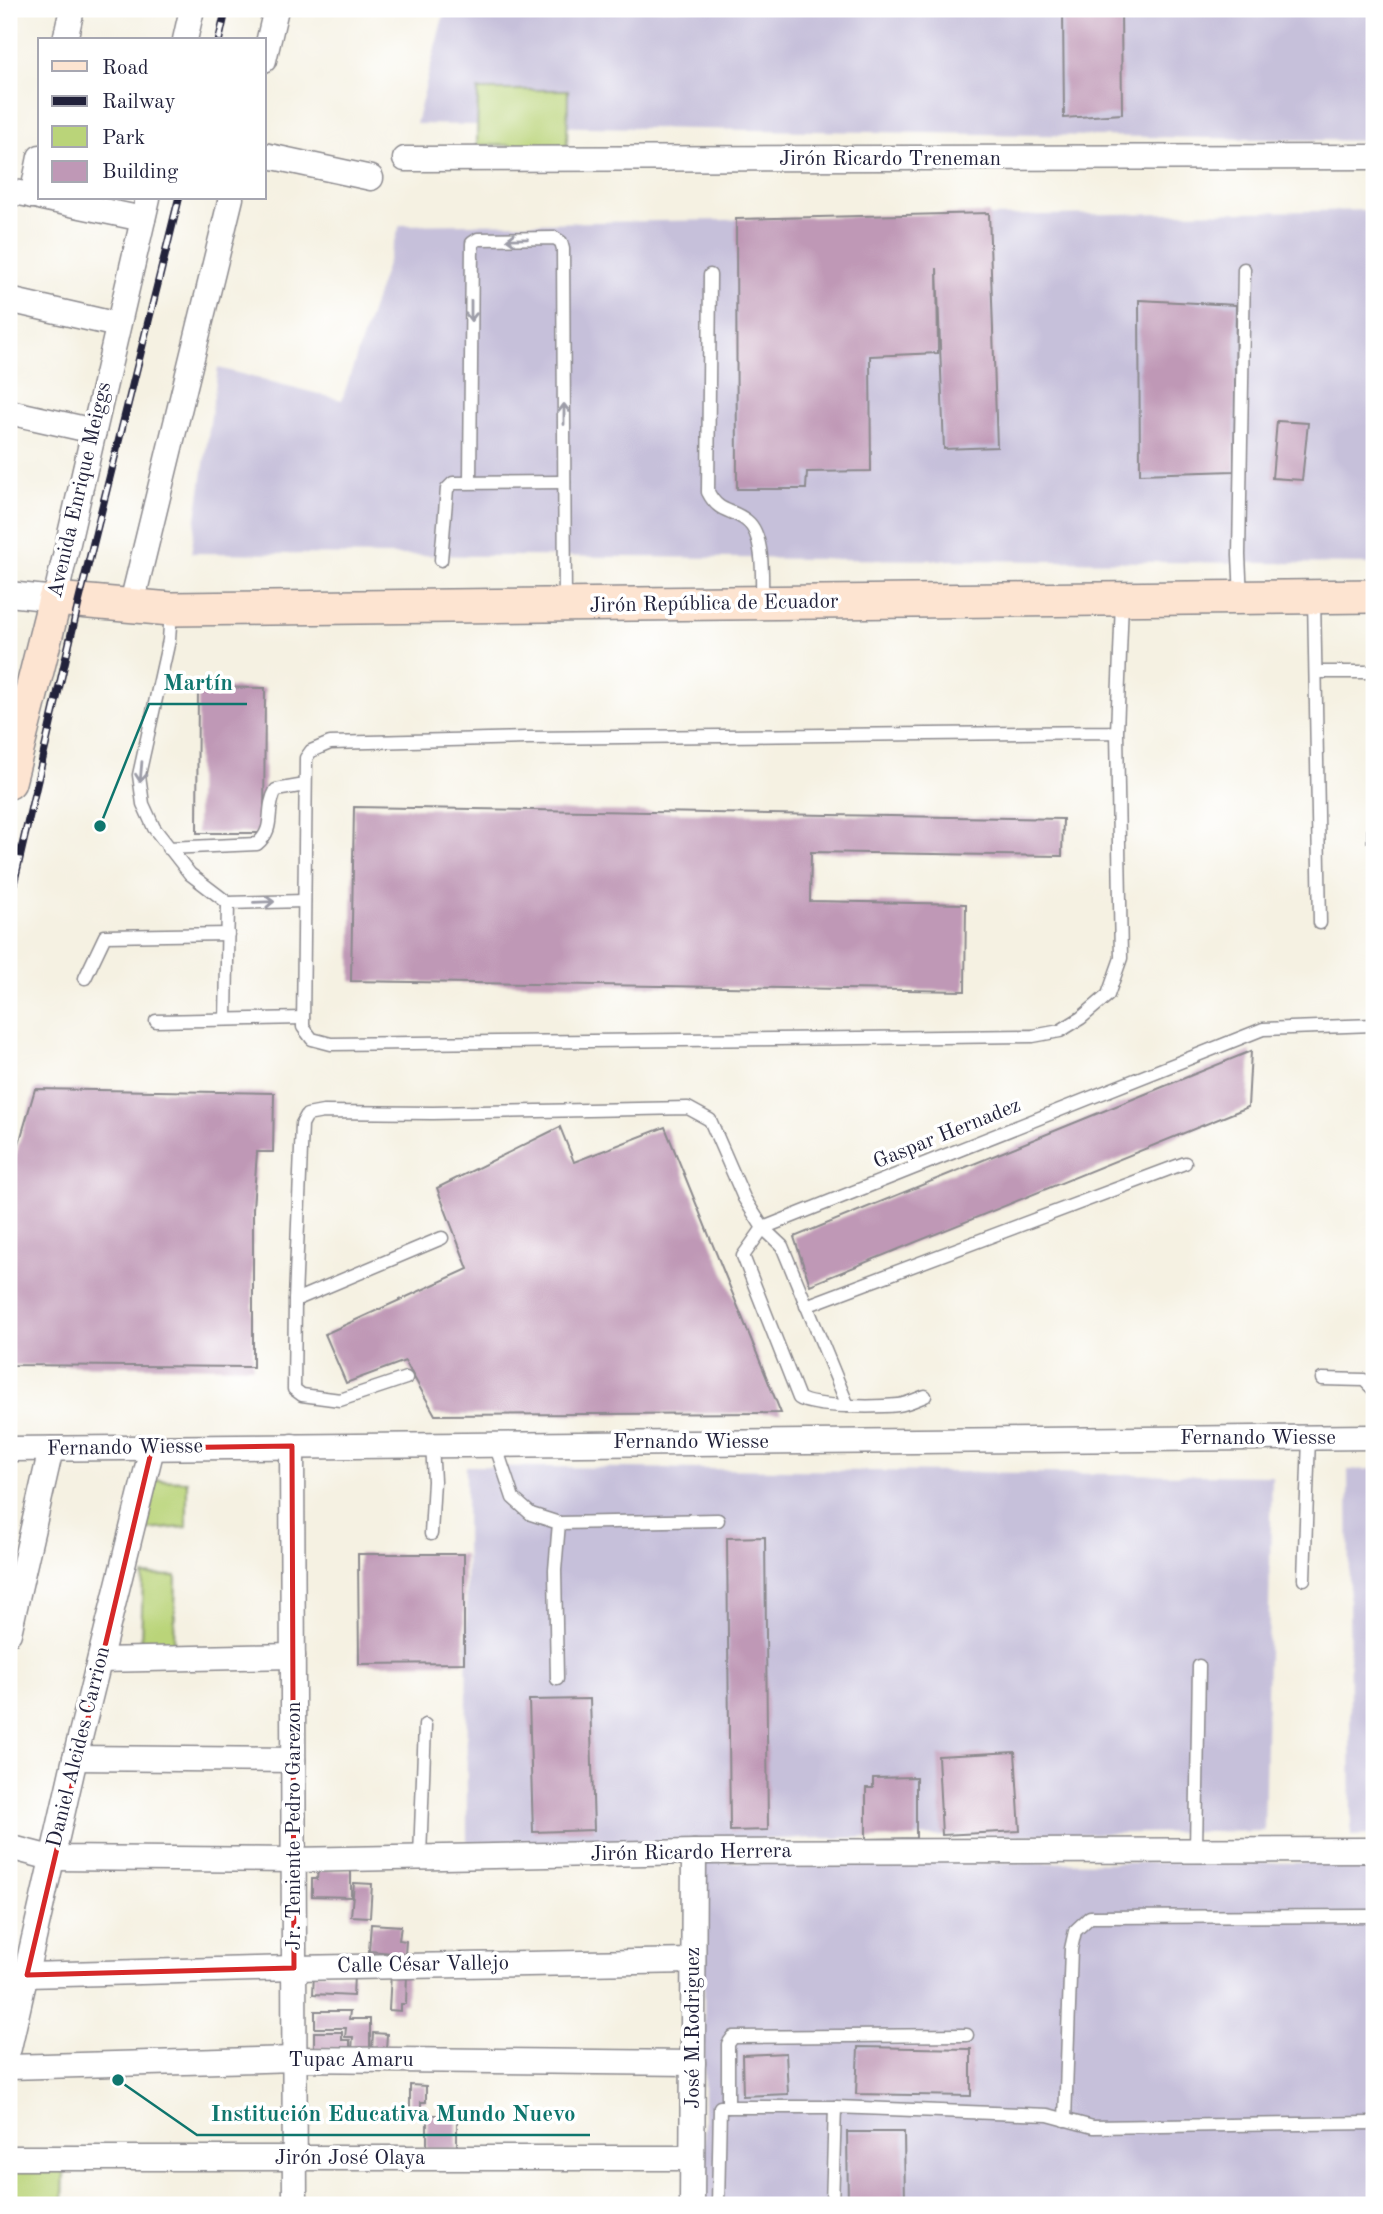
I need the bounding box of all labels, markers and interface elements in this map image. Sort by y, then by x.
legend [38,38,266,200]
text: Road [102,58,149,79]
text: Railway [102,92,176,113]
text: Park [102,128,145,149]
street label: Jirón Ricardo Treneman [779,149,1001,170]
text: Building [102,162,179,183]
one-way arrow [505,232,528,245]
one-way arrow [464,299,478,322]
street label: Avenida Enrique Meiggs [45,380,115,600]
one-way arrow [557,402,571,425]
street label: Jirón República de Ecuador [589,591,839,617]
callout: Martín [149,660,247,704]
text: Martín [163,672,233,695]
one-way arrow [134,760,147,783]
one-way arrow [252,895,275,909]
street label: Gaspar Hernadez [870,1095,1024,1173]
street label: Fernando Wiesse [1180,1428,1336,1449]
street label: Fernando Wiesse [613,1432,769,1453]
street label: Fernando Wiesse [47,1436,203,1460]
street label: Daniel Alcides Carrion [44,1644,114,1850]
street label: Jr. Teniente Pedro Garezon [284,1701,305,1951]
street label: Jirón Ricardo Herrera [590,1841,792,1865]
street label: José M.Rodriguez [683,1947,704,2109]
street label: Calle César Vallejo [337,1953,509,1977]
street label: Tupac Amaru [288,2050,414,2071]
callout: Institución Educativa Mundo Nuevo [197,2091,590,2135]
text: Institución Educativa Mundo Nuevo [210,2103,576,2126]
street label: Jirón José Olaya [275,2148,425,2169]

